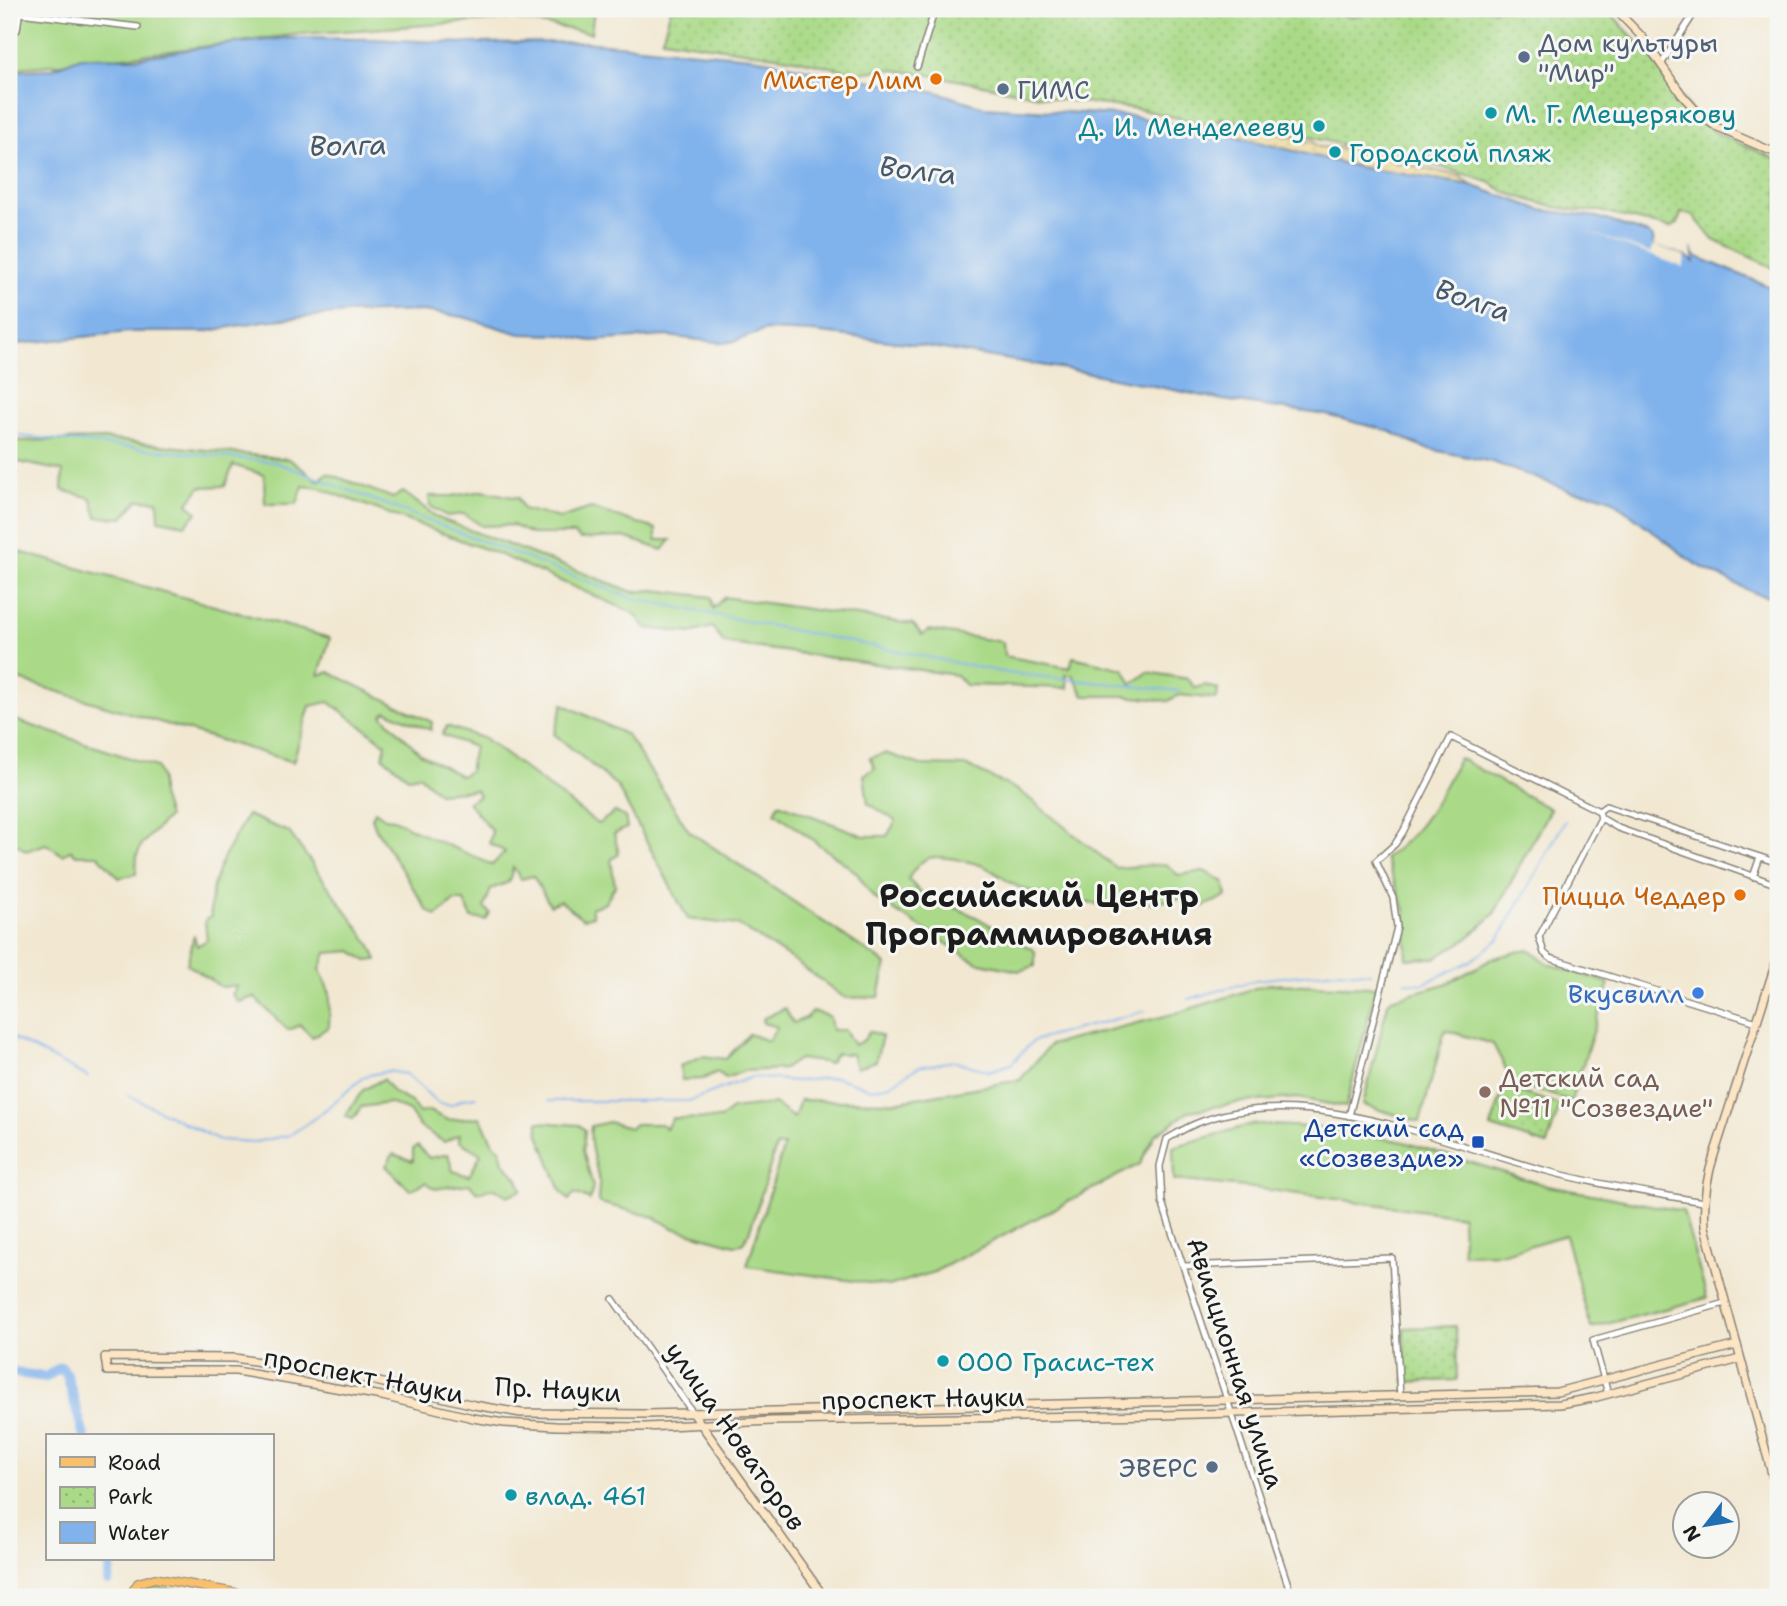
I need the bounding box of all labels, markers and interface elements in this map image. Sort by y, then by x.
place label: Дом культуры "Мир" [1538,25,1718,90]
marker: Дом культуры "Мир" [1516,49,1532,65]
place label: Мистер Лим [763,62,922,97]
marker: Мистер Лим [928,71,944,87]
place label: ГИМС [1017,72,1090,107]
marker: ГИМС [995,81,1011,97]
place label: М. Г. Мещерякову [1505,96,1736,131]
marker: М. Г. Мещерякову [1483,105,1499,121]
place label: Д. И. Менделееву [1079,109,1305,144]
marker: Д. И. Менделееву [1311,118,1327,134]
water label: Волга [309,125,387,165]
place label: Городской пляж [1349,135,1552,170]
marker: Городской пляж [1327,144,1343,160]
water label: Волга [877,146,959,194]
water label: Волга [1430,269,1516,331]
district label: Российский Центр Программирования [865,873,1213,956]
place label: Пицца Чеддер [1543,878,1726,913]
marker: Пицца Чеддер [1732,887,1748,903]
place label: Вкусвилл [1568,976,1685,1011]
marker: Вкусвилл [1690,985,1706,1001]
place label: Детский сад №11 "Созвездие" [1499,1060,1713,1125]
marker: Детский сад №11 "Созвездие" [1477,1084,1493,1100]
place label: Детский сад «Созвездие» [1299,1110,1465,1175]
marker: Детский сад «Созвездие» [1470,1134,1486,1150]
street label: Авиационная улица [1179,1233,1293,1493]
street label: улица Новаторов [658,1335,814,1537]
street label: проспект Науки [261,1338,467,1412]
place label: ООО Грасис-тех [957,1344,1154,1379]
marker: ООО Грасис-тех [935,1353,951,1369]
street label: Пр. Науки [494,1368,622,1410]
street label: проспект Науки [821,1379,1025,1417]
legend [46,1434,273,1560]
text: Road [108,1449,161,1477]
place label: ЭВЕРС [1119,1450,1198,1485]
marker: ЭВЕРС [1204,1459,1220,1475]
place label: влад. 461 [525,1478,647,1513]
text: Park [108,1483,153,1511]
marker: влад. 461 [503,1487,519,1503]
north arrow [1672,1490,1742,1560]
text: Water [108,1519,170,1547]
text: N [1677,1521,1706,1546]

